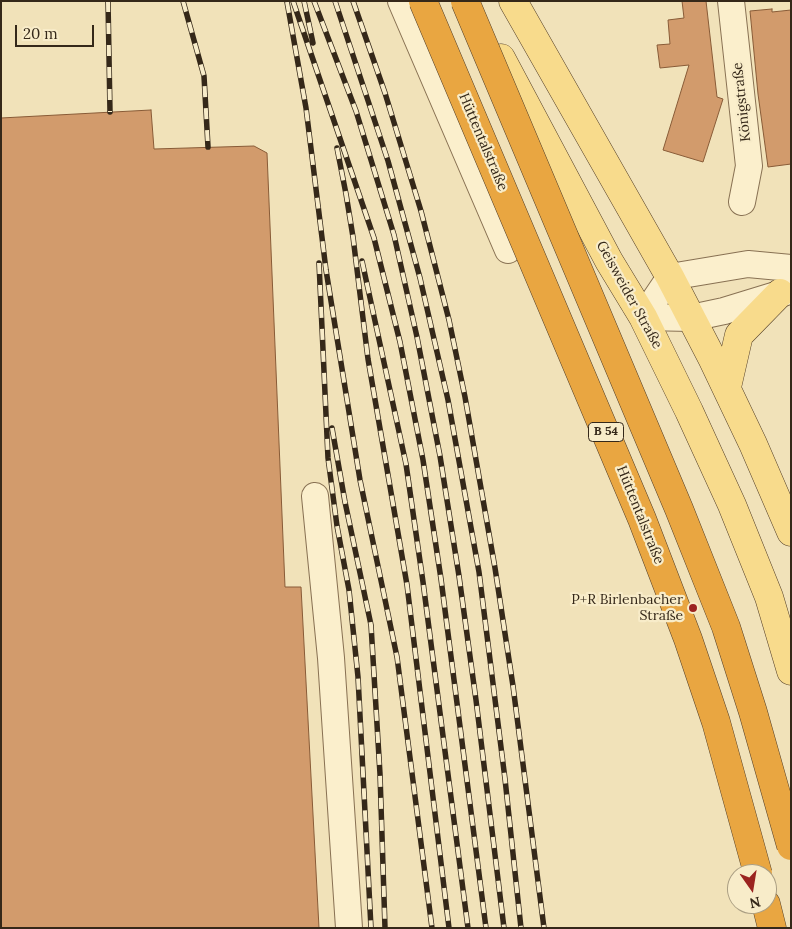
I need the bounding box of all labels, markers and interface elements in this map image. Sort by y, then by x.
scale bar [18,15,96,47]
text: 20 m [23,24,58,43]
street label: Königstraße [729,61,755,143]
street label: Hüttentalstraße [455,91,511,193]
street label: Geisweider Straße [592,238,666,352]
road number: B 54 [588,422,624,442]
street label: Hüttentalstraße [613,463,667,567]
place label: P+R Birlenbacher Straße [571,592,683,624]
marker: P+R Birlenbacher Straße [687,602,699,614]
north arrow [727,864,777,914]
text: N [748,893,762,913]

